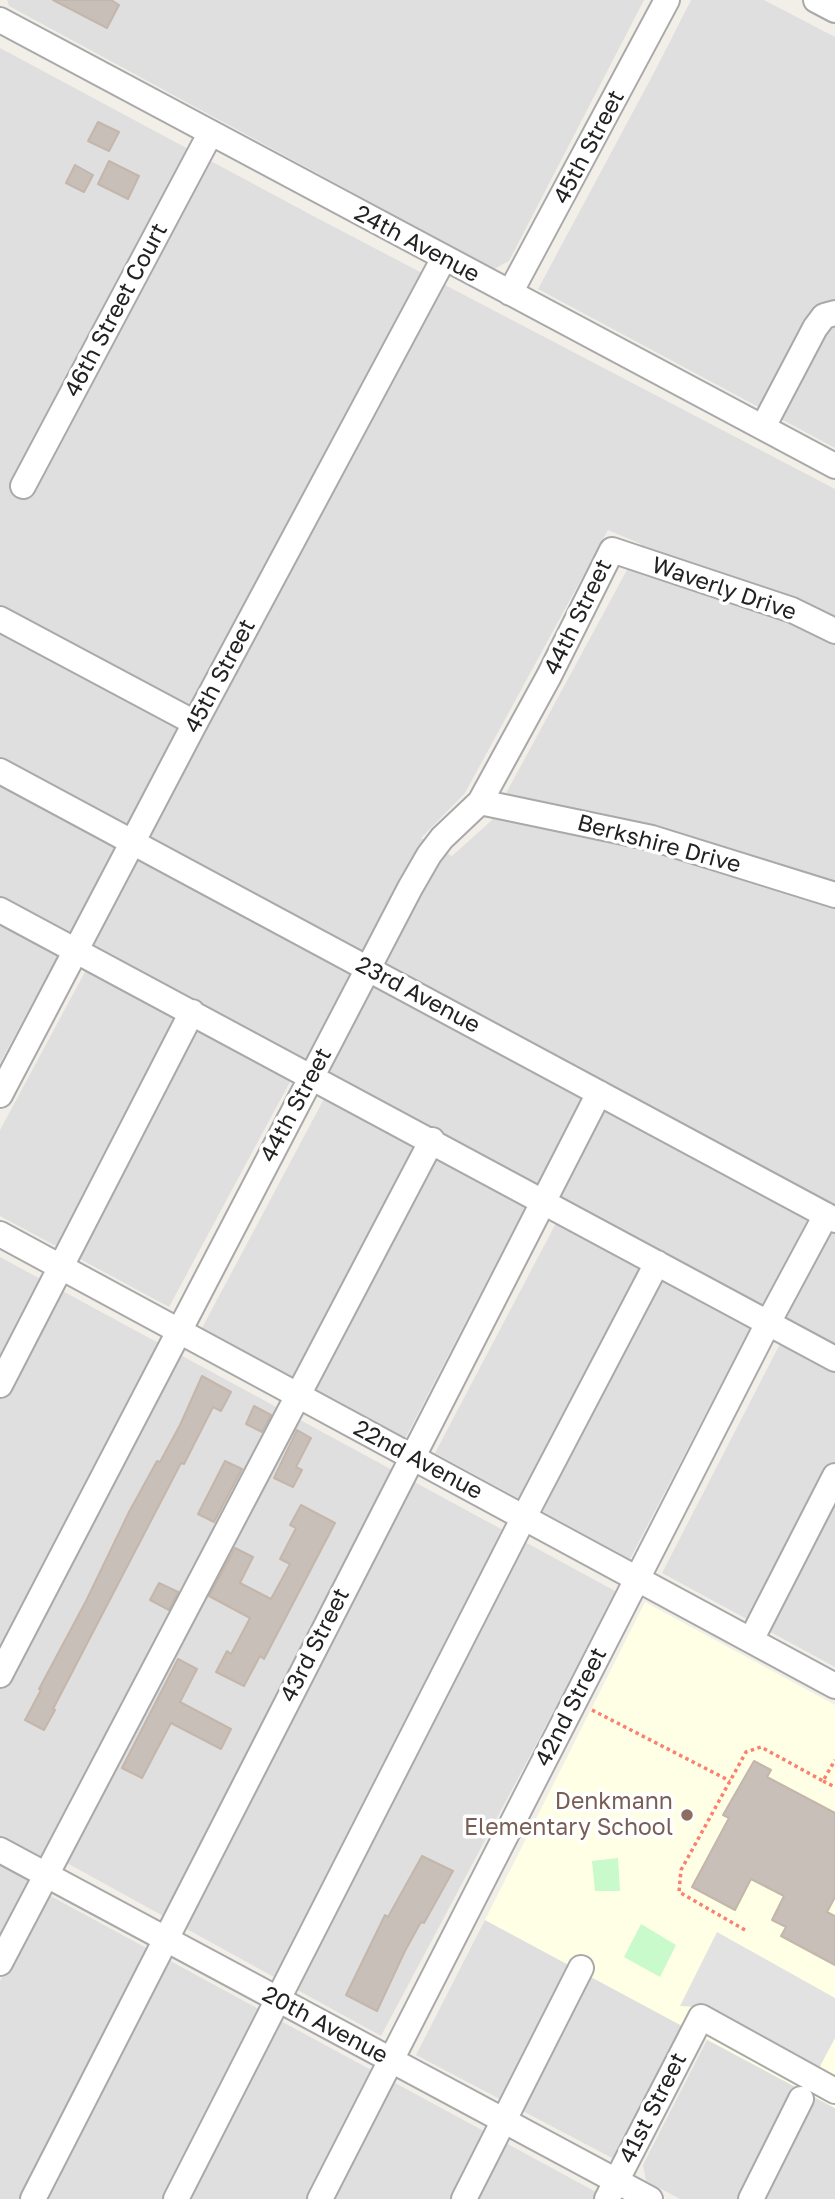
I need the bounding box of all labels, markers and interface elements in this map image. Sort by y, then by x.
street label: 45th Street [548,86,630,208]
street label: 24th Avenue [350,200,484,288]
street label: 46th Street Court [59,218,173,402]
street label: Waverly Drive [648,551,800,627]
street label: 44th Street [538,555,618,679]
street label: 45th Street [179,615,261,737]
street label: Berkshire Drive [574,809,744,879]
street label: 23rd Avenue [351,951,485,1039]
street label: 44th Street [254,1043,338,1167]
street label: 22nd Avenue [349,1415,487,1505]
street label: 43rd Street [275,1583,355,1707]
street label: 42nd Street [529,1643,613,1771]
place label: Denkmann Elementary School [464,1788,673,1842]
marker: Denkmann Elementary School [679,1807,695,1823]
street label: 20th Avenue [258,1980,392,2070]
street label: 41st Street [613,2048,693,2168]

